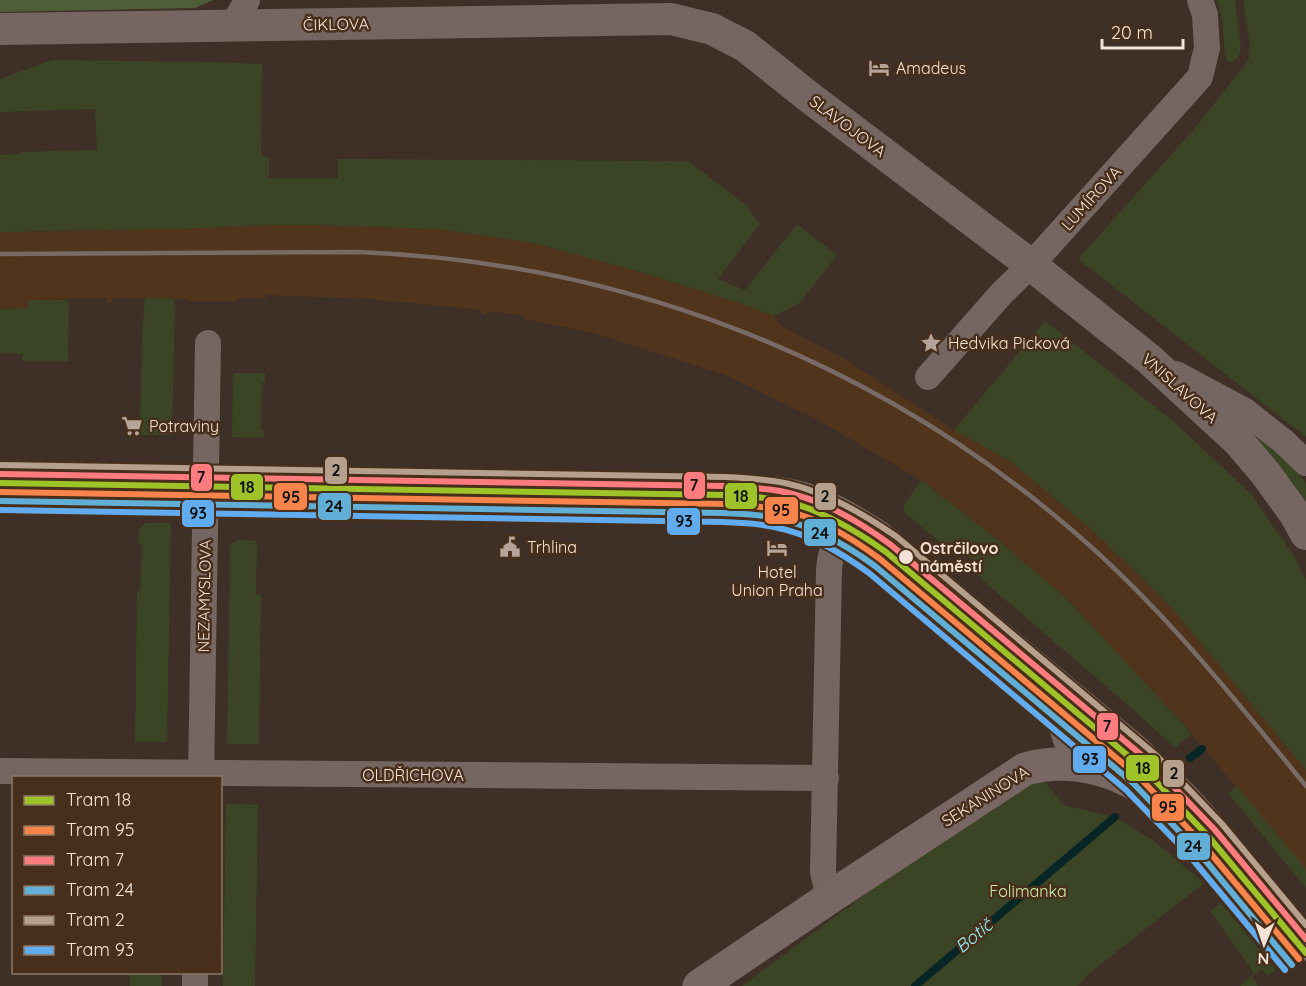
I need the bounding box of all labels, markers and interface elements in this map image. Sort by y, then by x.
scale bar [1102,12,1183,50]
street label: ČIKLOVA [303,13,369,35]
text: 20 m [1111,21,1153,44]
hotel icon: Amadeus [867,56,891,80]
place label: Amadeus [896,58,966,78]
street label: SLAVOJOVA [806,91,890,161]
street label: LUMÍROVA [1057,162,1125,234]
place icon: Hedvika Picková [919,331,943,355]
place label: Hedvika Picková [948,333,1070,353]
street label: VNISLAVOVA [1138,349,1222,427]
supermarket icon: Potraviny [120,414,144,438]
place label: Potraviny [149,416,219,436]
line badge: 2 [324,456,348,485]
text: 2 [331,460,341,480]
line badge: 7 [190,463,213,492]
text: 7 [197,467,206,487]
line badge: 7 [683,471,706,500]
line badge: 18 [230,473,264,501]
text: 7 [690,475,699,495]
text: 18 [240,477,255,497]
line badge: 95 [273,482,308,511]
line badge: 18 [724,482,758,510]
line badge: 2 [814,482,837,511]
text: 18 [734,486,749,506]
text: 2 [820,486,830,506]
text: 95 [282,487,300,507]
line badge: 24 [317,492,352,521]
text: 24 [325,496,344,516]
line badge: 95 [764,496,799,525]
line badge: 93 [181,499,215,528]
text: 95 [772,500,790,520]
text: 93 [189,503,207,523]
line badge: 93 [666,507,701,536]
text: 93 [675,511,693,531]
line badge: 24 [803,518,837,547]
text: 24 [811,523,830,543]
public building icon: Trhlina [498,535,522,559]
hotel icon: Hotel Union Praha [765,536,789,560]
place label: Trhlina [527,537,577,557]
place label: Ostrčilovo náměstí [920,538,998,576]
street label: NEZAMYSLOVA [193,539,215,653]
marker: Ostrčilovo náměstí [897,548,915,566]
place label: Hotel Union Praha [731,562,823,600]
line badge: 7 [1096,712,1119,741]
text: 7 [1103,716,1112,736]
line badge: 93 [1072,745,1107,774]
text: 93 [1081,749,1099,769]
line badge: 18 [1125,754,1160,782]
text: 18 [1136,758,1151,778]
line badge: 2 [1162,759,1185,788]
street label: SEKANINOVA [938,761,1032,831]
text: 2 [1169,763,1179,783]
street label: OLDŘICHOVA [362,765,464,785]
legend [12,776,222,974]
text: Tram 18 [66,788,131,811]
line badge: 95 [1151,793,1185,822]
text: 95 [1159,797,1177,817]
text: Tram 95 [66,818,135,841]
line badge: 24 [1176,832,1211,861]
text: 24 [1184,836,1203,856]
text: Tram 7 [66,848,124,871]
text: Tram 24 [66,878,134,901]
park label: Folimanka [989,881,1067,901]
text: Tram 2 [66,908,125,931]
water label: Botič [950,912,998,958]
north arrow [1234,914,1294,974]
text: Tram 93 [66,938,134,961]
text: N [1257,949,1270,969]

